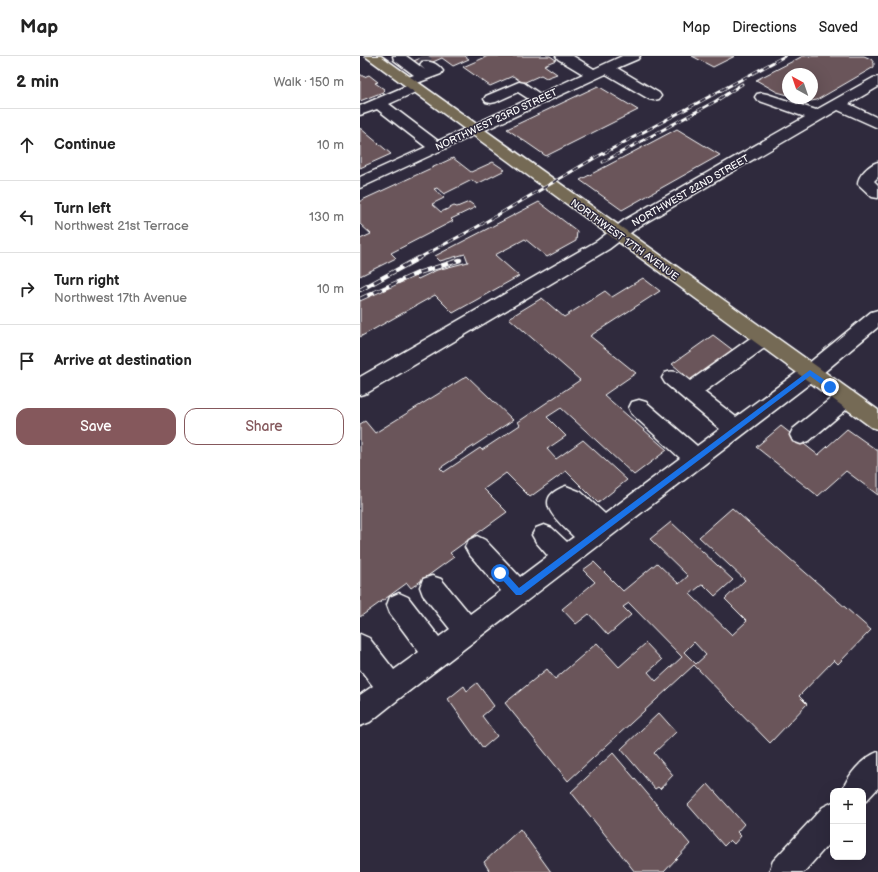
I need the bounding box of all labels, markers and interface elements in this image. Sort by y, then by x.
text: Map [20,16,58,39]
text: Map [682,19,710,36]
text: Directions [732,19,797,36]
text: Saved [819,19,858,36]
north arrow [782,68,818,104]
text: 2 min [16,72,59,92]
text: Walk · 150 m [273,74,344,90]
street label: NORTHWEST 23RD STREET [434,86,559,153]
icon: ahead [16,134,38,156]
text: Continue [54,135,116,154]
text: 10 m [317,137,344,153]
street label: NORTHWEST 22ND STREET [630,152,751,229]
street label: NORTHWEST 17TH AVENUE [568,197,681,283]
text: Turn left [54,199,111,218]
icon: left [16,206,38,228]
text: 130 m [309,209,344,225]
text: Northwest 21st Terrace [54,218,189,234]
text: Turn right [54,271,119,290]
icon: right [16,278,38,300]
text: 10 m [317,281,344,297]
text: Northwest 17th Avenue [54,290,187,306]
icon: arrive [16,350,38,372]
text: Arrive at destination [54,351,192,370]
route end [821,378,839,396]
button: Save [16,408,176,445]
button: Share [184,408,344,445]
route start [491,564,509,582]
map controls [830,788,866,860]
button: + [830,788,866,824]
button: − [830,824,866,860]

